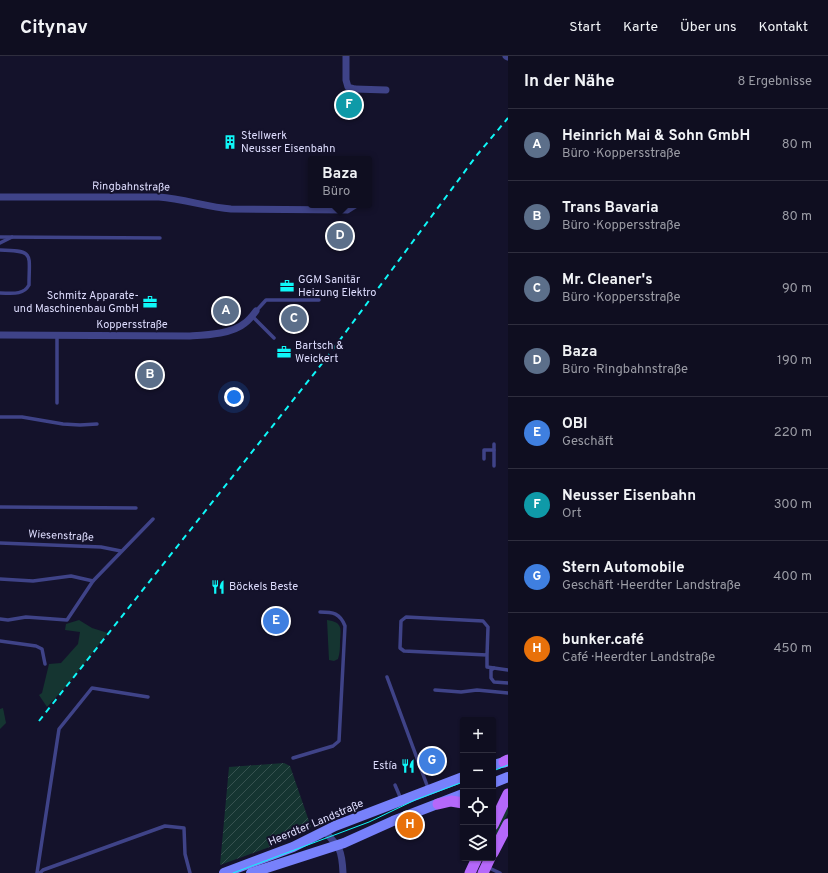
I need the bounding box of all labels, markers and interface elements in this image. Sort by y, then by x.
text: Citynav [20,16,88,40]
text: Start [569,19,601,36]
text: Karte [623,19,658,36]
text: Über uns [680,19,737,36]
text: Kontakt [759,19,808,36]
text: In der Nähe [524,71,615,93]
text: 8 Ergebnisse [737,74,812,90]
pin: F [336,90,362,120]
text: Heinrich Mai & Sohn GmbH [562,127,750,146]
place label: Stellwerk Neusser Eisenbahn [241,129,335,156]
building icon: Stellwerk Neusser Eisenbahn [222,134,238,150]
text: A [532,137,542,153]
text: 80 m [782,137,812,153]
text: Büro · Koppersstraße [562,146,681,162]
popup [308,156,372,208]
text: Baza [322,165,358,184]
street label: Ringbahnstraße [92,179,170,195]
text: Büro [322,184,350,200]
text: Trans Bavaria [562,199,659,218]
text: B [533,209,541,225]
text: 80 m [782,209,812,225]
text: Büro · Koppersstraße [562,218,681,234]
pin: D [327,221,353,251]
text: Mr. Cleaner's [562,271,653,290]
place label: GGM Sanitär Heizung Elektro [298,273,376,300]
office icon: GGM Sanitär Heizung Elektro [279,278,295,294]
text: C [533,281,541,297]
text: 90 m [782,281,812,297]
place label: Schmitz Apparate- und Maschinenbau GmbH [14,289,139,316]
text: Büro · Koppersstraße [562,290,681,306]
office icon: Schmitz Apparate- und Maschinenbau GmbH [142,294,158,310]
pin: A [213,296,239,326]
pin: C [281,304,307,334]
street label: Koppersstraße [96,318,168,332]
place label: Bartsch & Weickert [295,339,344,366]
text: Baza [562,343,597,362]
office icon: Bartsch & Weickert [276,344,292,360]
text: D [532,353,542,369]
text: 190 m [777,353,812,369]
pin: B [137,360,163,390]
text: Büro · Ringbahnstraße [562,362,688,378]
your location [224,387,244,407]
text: OBI [562,415,588,434]
text: E [533,425,541,441]
text: 220 m [774,425,812,441]
text: Geschäft [562,434,614,450]
text: Neusser Eisenbahn [562,487,696,506]
text: F [533,497,541,513]
text: 300 m [774,497,812,513]
text: Ort [562,506,582,522]
street label: Wiesenstraße [28,527,94,545]
text: Stern Automobile [562,559,685,578]
text: G [533,569,541,585]
text: 400 m [773,569,812,585]
text: Geschäft · Heerdter Landstraße [562,578,741,594]
restaurant icon: Böckels Beste [210,579,226,595]
place label: Böckels Beste [229,580,298,594]
pin: E [263,606,289,636]
text: bunker.café [562,631,644,650]
text: H [532,641,542,657]
text: 450 m [773,641,812,657]
text: Café · Heerdter Landstraße [562,650,715,666]
map controls [460,717,496,861]
button: + [460,717,496,753]
pin: G [419,746,445,776]
button: − [460,753,496,789]
restaurant icon: Estía [400,758,416,774]
place label: Estía [373,759,397,773]
button: locate [460,789,496,825]
street label: Heerdter Landstraße [266,797,366,849]
pin: H [397,810,423,840]
button: layers [460,825,496,861]

